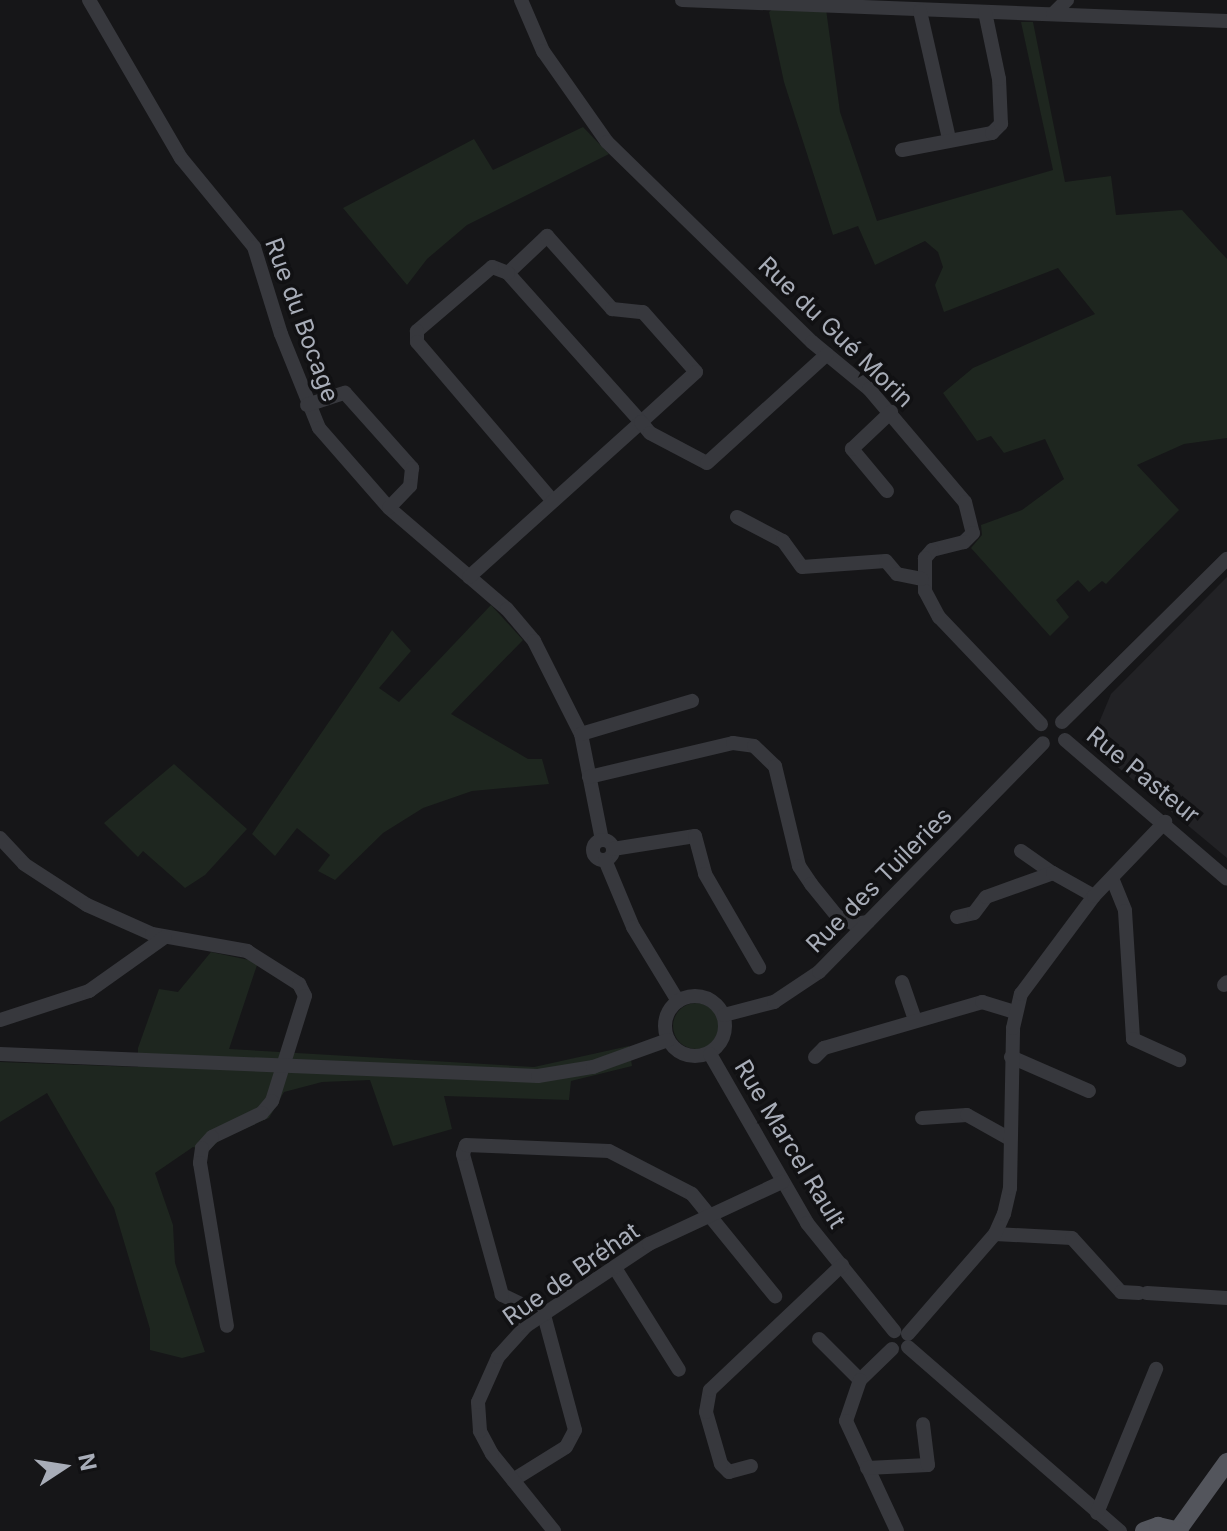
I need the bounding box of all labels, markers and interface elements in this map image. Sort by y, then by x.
street label: Rue du Bocage [259,234,345,406]
street label: Rue du Gué Morin [753,251,919,413]
street label: Rue Pasteur [1081,721,1205,829]
street label: Rue des Tuileries [800,801,958,959]
street label: Rue Marcel Rault [728,1055,852,1233]
street label: Rue de Bréhat [497,1216,645,1332]
north arrow [24,1427,104,1507]
text: N [73,1451,102,1473]

